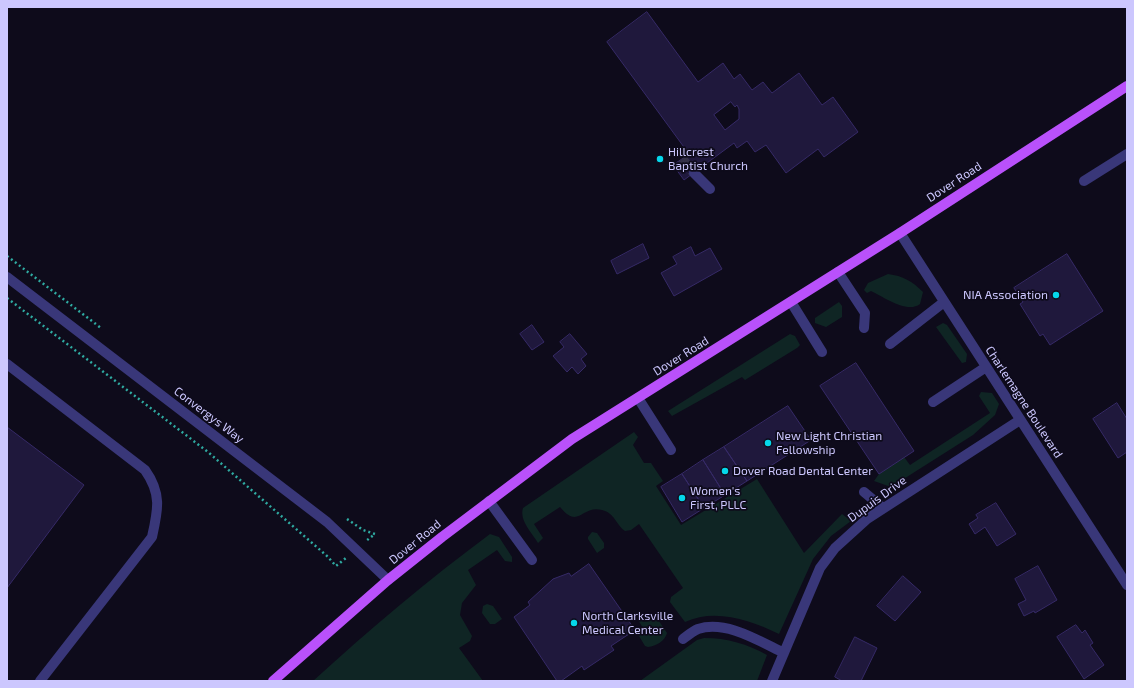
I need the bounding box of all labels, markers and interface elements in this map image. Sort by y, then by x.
place label: Hillcrest Baptist Church [668,145,748,173]
marker: Hillcrest Baptist Church [655,154,665,164]
street label: Dover Road [924,159,984,205]
place label: NIA Association [963,288,1048,302]
marker: NIA Association [1051,290,1061,300]
street label: Dover Road [651,333,711,379]
street label: Charlemagne Boulevard [982,343,1066,461]
street label: Convergys Way [171,384,247,446]
place label: New Light Christian Fellowship [776,429,882,457]
marker: New Light Christian Fellowship [763,438,773,448]
place label: Dover Road Dental Center [733,464,873,478]
marker: Dover Road Dental Center [720,466,730,476]
street label: Dupuis Drive [845,473,909,525]
place label: Women's First, PLLC [690,484,746,512]
marker: Women's First, PLLC [677,493,687,503]
street label: Dover Road [386,517,444,567]
place label: North Clarksville Medical Center [582,609,673,637]
marker: North Clarksville Medical Center [569,618,579,628]

